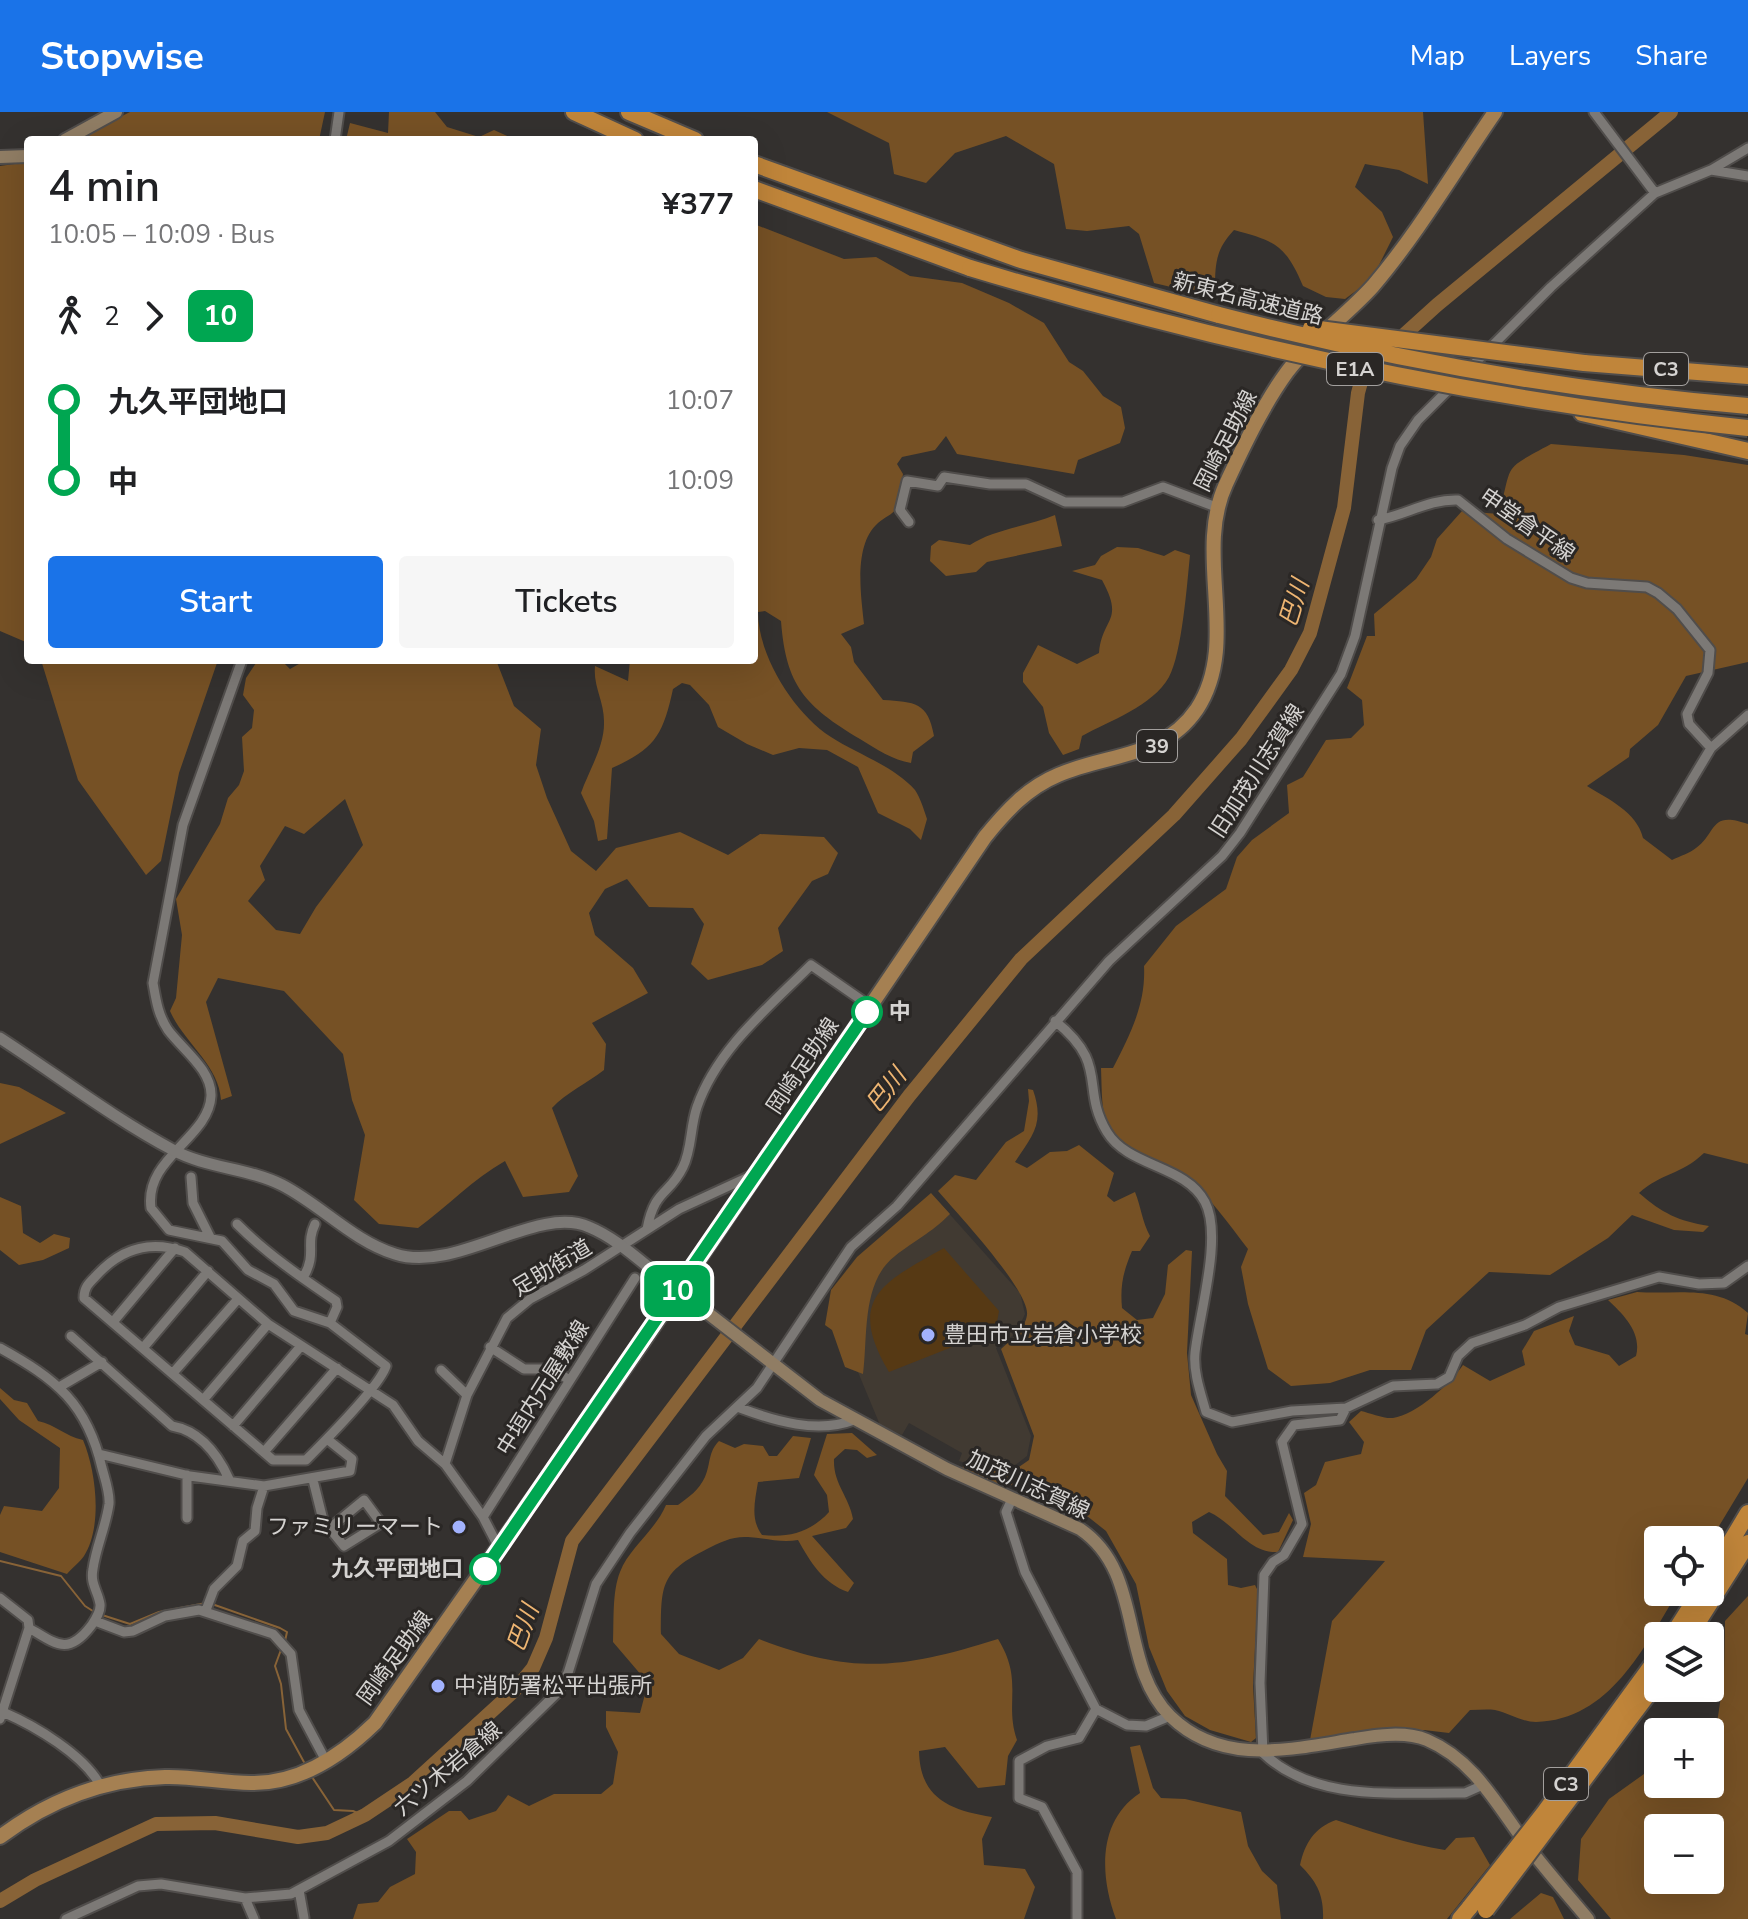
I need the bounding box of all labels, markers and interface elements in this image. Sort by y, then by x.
text: Stopwise [40,31,204,82]
text: Map [1410,37,1465,75]
text: Layers [1509,37,1591,75]
text: Share [1635,37,1708,75]
text: 4 min [48,157,160,217]
text: ¥377 [662,184,734,225]
text: 10:05 – 10:09 · Bus [48,217,275,252]
street label: 新東名高速道路 [1170,266,1326,332]
icon: walk [48,294,92,338]
icon: forward [132,294,176,338]
text: 10 [204,297,237,335]
text: 2 [104,299,120,334]
road number: E1A [1327,353,1383,385]
road number: C3 [1644,353,1688,385]
text: 九久平団地口 [108,382,288,423]
text: 10:07 [666,383,734,418]
street label: 岡崎足助線 [1188,385,1264,497]
text: 中 [108,462,138,503]
text: 10:09 [666,463,734,498]
street label: 申堂倉平線 [1473,481,1581,569]
button: Start [48,556,383,648]
button: Tickets [399,556,734,648]
water label: 巴川 [1272,573,1317,631]
street label: 旧加茂川志賀線 [1202,698,1312,844]
road number: 39 [1137,730,1177,762]
marker: 中 [852,997,882,1027]
place label: 中 [889,997,911,1027]
street label: 岡崎足助線 [760,1012,846,1120]
water label: 巴川 [859,1059,915,1119]
street label: 足助街道 [507,1232,597,1304]
line badge: 10 [641,1265,713,1317]
text: 10 [660,1272,694,1310]
street label: 中垣内元屋敷線 [489,1315,597,1461]
place label: 豊田市立岩倉小学校 [944,1320,1142,1350]
marker: 豊田市立岩倉小学校 [919,1326,937,1344]
street label: 加茂川志賀線 [962,1444,1094,1526]
place label: ファミリーマート [267,1512,443,1542]
marker: ファミリーマート [450,1518,468,1536]
map controls [1644,1526,1724,1894]
button: locate [1644,1526,1724,1606]
place label: 九久平団地口 [331,1554,463,1584]
marker: 九久平団地口 [470,1554,500,1584]
water label: 巴川 [500,1597,547,1656]
street label: 岡崎足助線 [351,1605,439,1711]
button: layers [1644,1622,1724,1702]
place label: 中消防署松平出張所 [454,1671,652,1701]
marker: 中消防署松平出張所 [429,1677,447,1695]
street label: 六ツ木岩倉線 [388,1715,508,1823]
button: + [1644,1718,1724,1798]
road number: C3 [1544,1768,1588,1800]
button: − [1644,1814,1724,1894]

